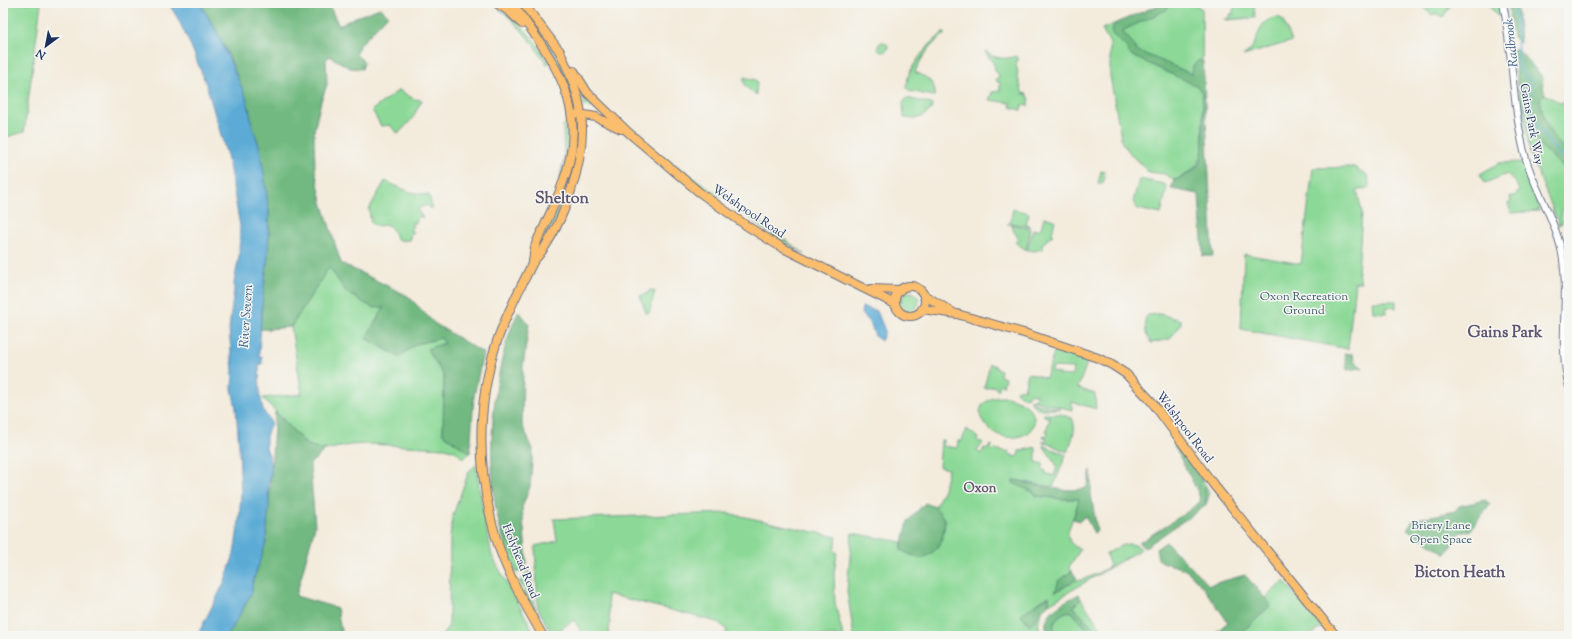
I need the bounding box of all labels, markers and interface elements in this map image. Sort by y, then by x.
water label: Radbrook [1500,18,1523,68]
north arrow [26,26,66,66]
text: N [33,44,50,63]
street label: Gains Park Way [1514,82,1548,166]
street label: Welshpool Road [708,181,789,243]
district label: Shelton [535,188,590,211]
water label: River Severn [236,284,258,348]
park label: Oxon Recreation Ground [1260,288,1348,320]
district label: Gains Park [1468,322,1543,345]
street label: Welshpool Road [1151,388,1217,467]
district label: Oxon [964,480,997,498]
park label: Briery Lane Open Space [1410,517,1473,549]
street label: Holyhead Road [497,521,543,602]
district label: Bicton Heath [1415,562,1506,585]

